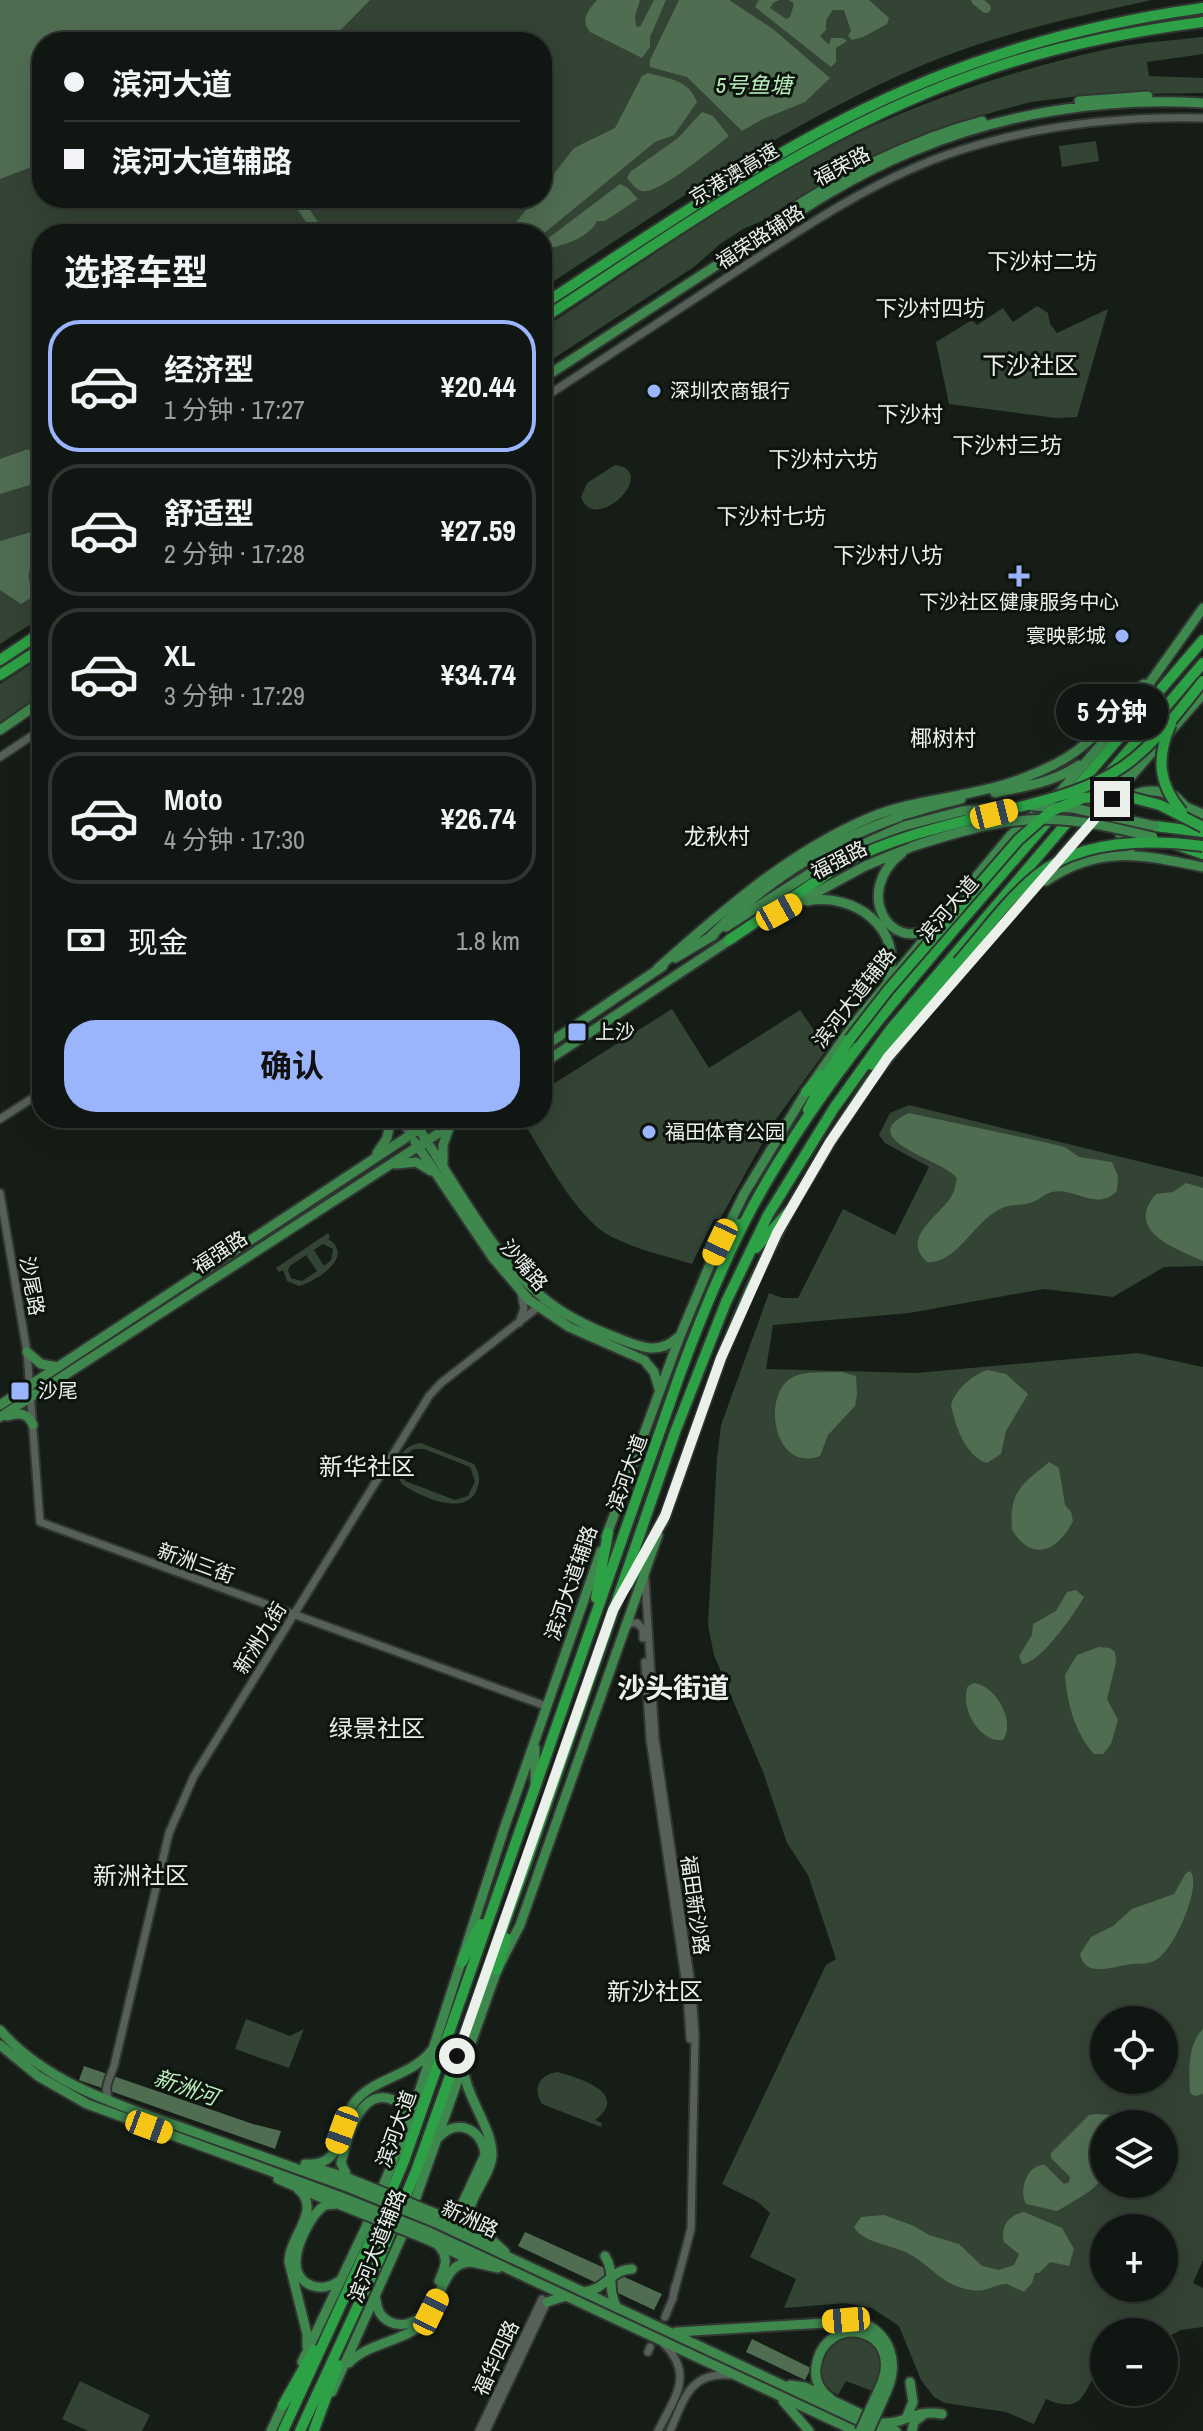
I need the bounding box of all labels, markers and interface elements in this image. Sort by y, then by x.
text: 滨河大道 [112,64,232,104]
water label: 5号鱼塘 [716,70,796,100]
street label: 京港澳高速 [684,136,784,211]
street label: 福荣路 [809,140,875,192]
text: 滨河大道辅路 [112,141,292,181]
street label: 福荣路辅路 [710,198,809,275]
district label: 下沙村二坊 [987,246,1097,276]
text: 选择车型 [64,248,208,296]
district label: 下沙村四坊 [875,293,985,323]
text: 经济型 [164,349,254,389]
district label: 下沙社区 [982,349,1078,381]
icon: car [68,350,140,422]
text: ¥20.44 [441,366,516,406]
place label: 深圳农商银行 [670,377,790,404]
marker: 深圳农商银行 [645,382,663,400]
text: 1 分钟 · 17:27 [164,392,305,427]
district label: 下沙村 [877,399,943,429]
district label: 下沙村三坊 [952,430,1062,460]
district label: 下沙村六坊 [768,444,878,474]
text: 舒适型 [164,493,254,533]
icon: car [68,494,140,566]
district label: 下沙村七坊 [716,501,826,531]
text: ¥27.59 [441,510,516,550]
text: 2 分钟 · 17:28 [164,536,305,571]
district label: 下沙村八坊 [833,540,943,570]
marker: 下沙社区健康服务中心 [1008,565,1030,587]
place label: 下沙社区健康服务中心 [919,588,1119,615]
place label: 寰映影城 [1026,622,1106,649]
marker: 寰映影城 [1113,627,1131,645]
text: XL [164,635,195,675]
icon: car [68,638,140,710]
text: ¥34.74 [441,654,516,694]
text: 3 分钟 · 17:29 [164,678,305,713]
callout: 5 分钟 [1056,683,1168,739]
text: 5 分钟 [1077,694,1147,729]
district label: 椰树村 [910,723,976,753]
text: Moto [164,779,223,819]
route end [1094,781,1130,817]
icon: car [68,782,140,854]
car [968,797,1020,831]
text: ¥26.74 [441,798,516,838]
district label: 龙秋村 [684,821,750,851]
text: 4 分钟 · 17:30 [164,822,305,857]
street label: 福强路 [806,834,872,885]
street label: 滨河大道 [911,870,984,948]
car [752,890,806,934]
icon: cash [64,918,108,962]
text: 现金 [128,922,188,962]
text: 1.8 km [456,923,520,958]
street label: 滨河大道辅路 [806,942,901,1053]
place label: 上沙 [595,1018,635,1045]
button: 确认 [64,1020,520,1112]
marker: 上沙 [566,1021,588,1043]
place label: 福田体育公园 [665,1118,785,1145]
marker: 福田体育公园 [640,1123,658,1141]
car [699,1215,741,1269]
street label: 福强路 [187,1224,252,1279]
street label: 沙嘴路 [495,1233,554,1296]
street label: 沙尾路 [14,1254,51,1318]
place label: 沙尾 [38,1377,78,1404]
marker: 沙尾 [9,1380,31,1402]
street label: 滨河大道 [600,1431,653,1515]
district label: 新华社区 [319,1450,415,1482]
street label: 滨河大道辅路 [538,1522,603,1644]
street label: 新洲三街 [154,1536,238,1589]
street label: 新洲九街 [227,1597,292,1679]
district label: 沙头街道 [617,1669,729,1707]
district label: 绿景社区 [329,1712,425,1744]
street label: 福田新沙路 [675,1854,716,1956]
district label: 新洲社区 [93,1859,189,1891]
district label: 新沙社区 [607,1975,703,2007]
map controls [1090,2006,1178,2406]
button: locate [1090,2006,1178,2094]
route start [439,2038,475,2074]
water label: 新洲河 [150,2062,226,2113]
street label: 滨河大道 [369,2087,422,2171]
car [323,2103,361,2157]
car [122,2108,176,2146]
button: layers [1090,2110,1178,2198]
street label: 滨河大道辅路 [342,2185,412,2307]
street label: 新洲路 [437,2194,503,2243]
button: + [1090,2214,1178,2302]
car [410,2285,452,2339]
car [821,2306,871,2334]
street label: 福华四路 [466,2316,525,2400]
button: − [1090,2318,1178,2406]

